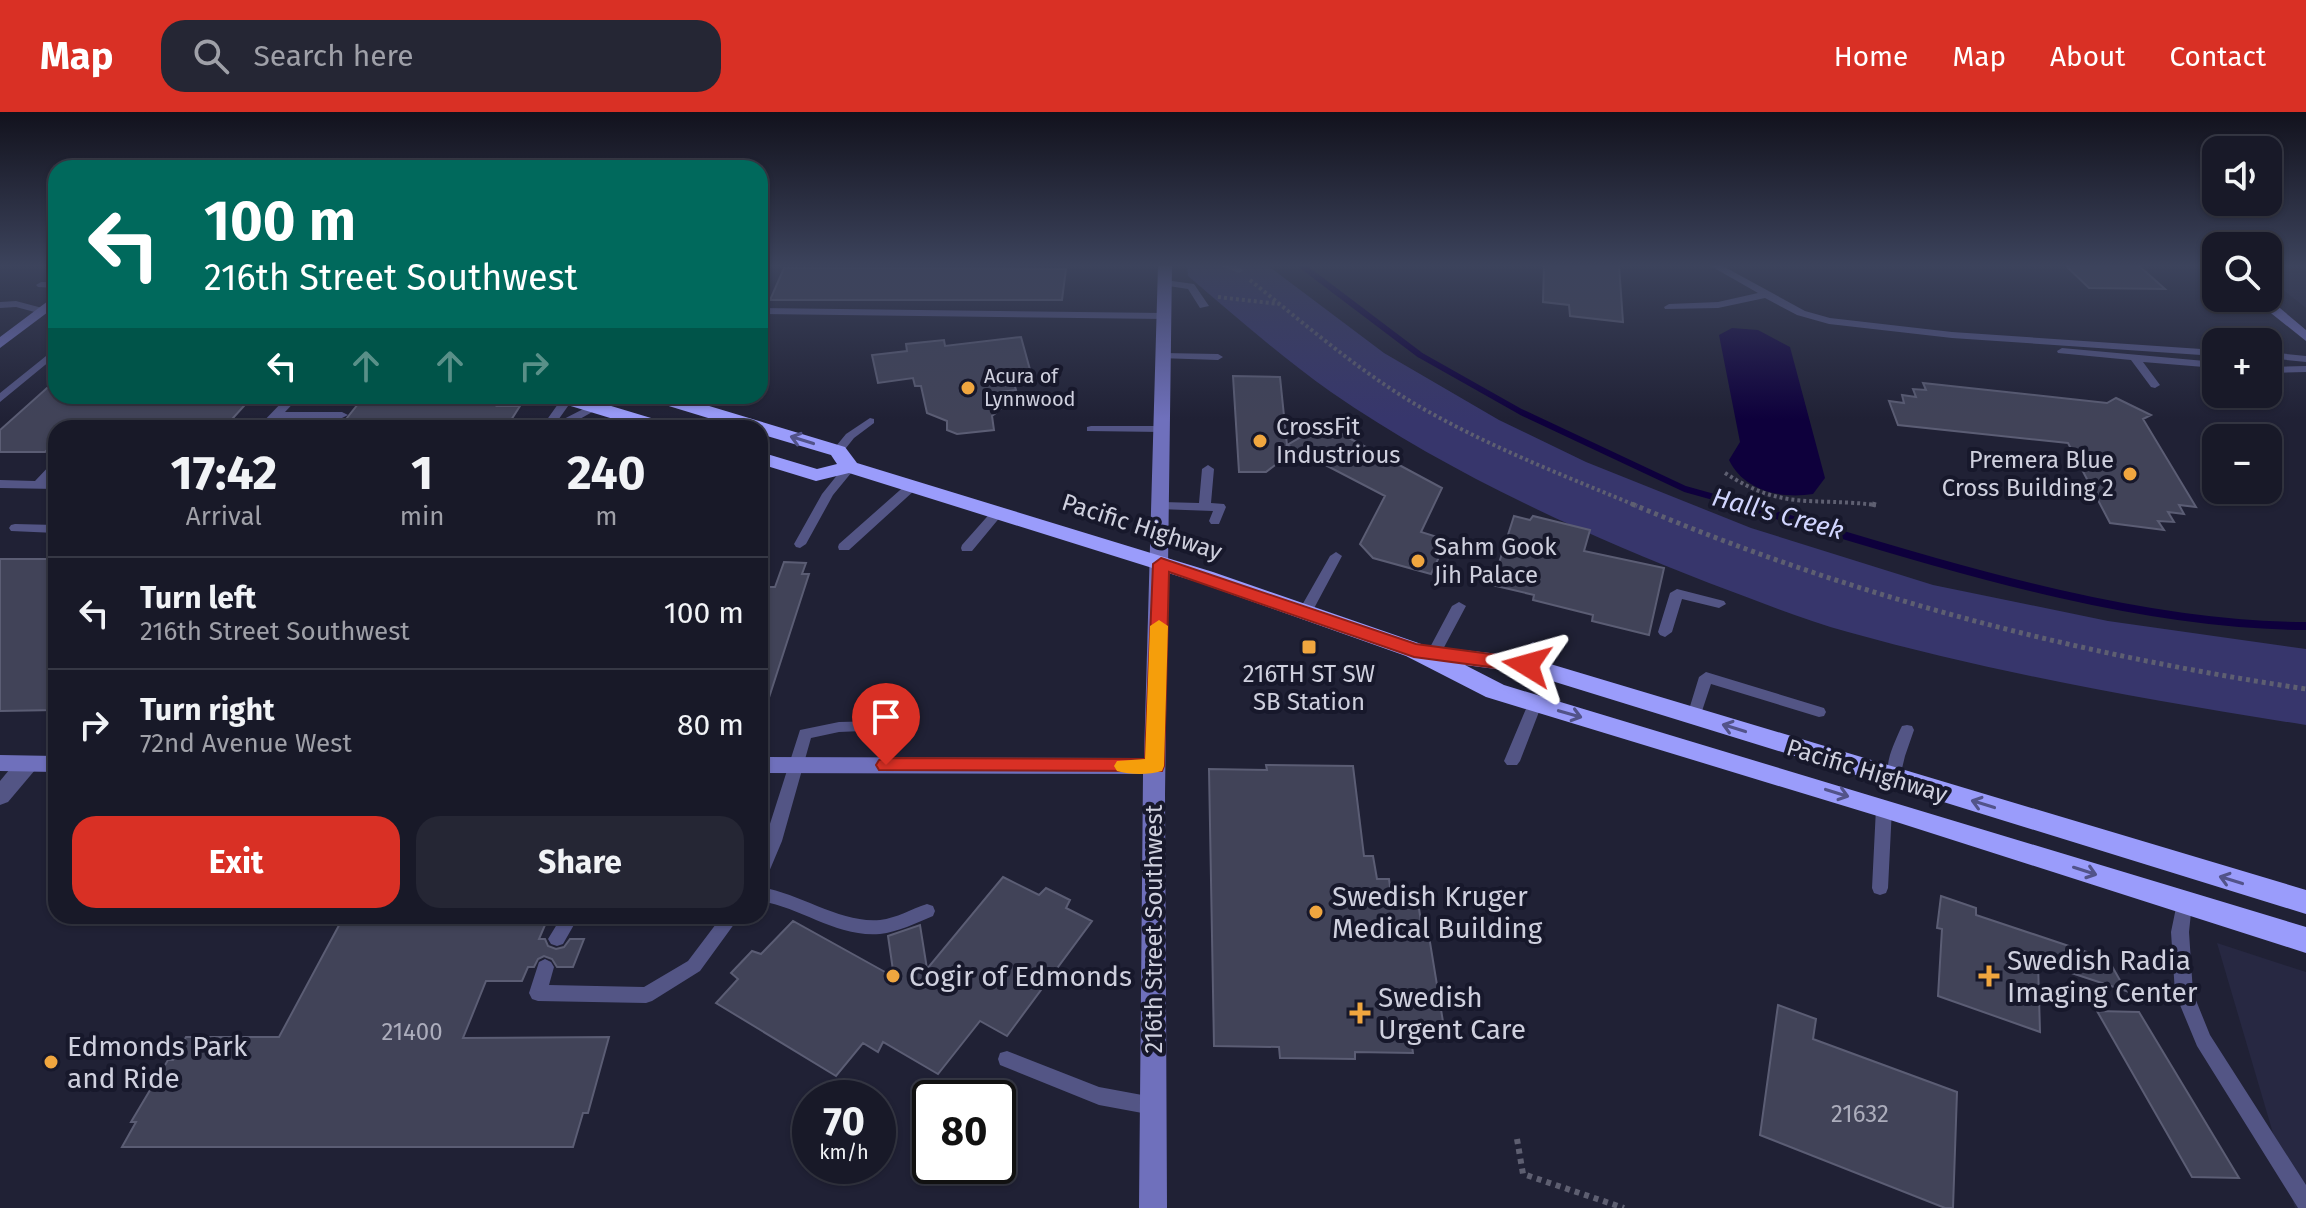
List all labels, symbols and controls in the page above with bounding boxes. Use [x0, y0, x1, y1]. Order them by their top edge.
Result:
search box [161, 20, 721, 92]
text: Map [40, 33, 113, 79]
icon: search [189, 34, 233, 78]
text: Search here [253, 38, 414, 74]
text: Home [1834, 40, 1908, 73]
text: Map [1952, 40, 2006, 73]
text: About [2050, 40, 2125, 73]
text: Contact [2169, 40, 2266, 73]
map controls [2202, 136, 2282, 504]
button: sound [2202, 136, 2282, 216]
text: 100 m [204, 188, 356, 255]
icon: left [72, 192, 176, 296]
button: search [2202, 232, 2282, 312]
text: 216th Street Southwest [204, 256, 577, 300]
button: + [2202, 328, 2282, 408]
icon: left [260, 344, 304, 388]
icon: ahead [344, 344, 388, 388]
icon: ahead [428, 344, 472, 388]
icon: right [512, 344, 556, 388]
place label: Acura of Lynnwood [984, 364, 1076, 411]
marker: Acura of Lynnwood [959, 379, 977, 397]
place label: CrossFit Industrious [1276, 413, 1401, 469]
button: − [2202, 424, 2282, 504]
one-way arrow [789, 432, 815, 447]
marker: CrossFit Industrious [1251, 432, 1269, 450]
text: 17:42 [170, 444, 277, 502]
text: 1 [411, 444, 433, 502]
text: 240 [567, 444, 646, 502]
place label: Premera Blue Cross Building 2 [1942, 446, 2114, 502]
marker: Premera Blue Cross Building 2 [2121, 465, 2139, 483]
water label: Hall's Creek [1709, 482, 1847, 546]
street label: Pacific Highway [1058, 488, 1226, 566]
text: Arrival [186, 501, 262, 532]
text: min [400, 501, 445, 532]
text: m [595, 501, 617, 532]
place label: Sahm Gook Jih Palace [1434, 533, 1557, 589]
marker: Sahm Gook Jih Palace [1409, 552, 1427, 570]
text: Turn left [140, 580, 256, 616]
icon: left [72, 591, 116, 635]
text: 100 m [664, 595, 744, 631]
text: 216th Street Southwest [140, 616, 410, 647]
position arrow [1485, 623, 1569, 707]
marker: 216TH ST SW SB Station [1300, 638, 1318, 656]
place label: 216TH ST SW SB Station [1243, 660, 1375, 716]
pin [852, 683, 920, 765]
text: Turn right [140, 692, 275, 728]
icon: arrive [864, 695, 908, 739]
icon: right [72, 703, 116, 747]
text: 80 m [677, 707, 744, 743]
one-way arrow [1557, 707, 1583, 722]
one-way arrow [1722, 720, 1747, 734]
text: 72nd Avenue West [140, 728, 352, 759]
street label: Pacific Highway [1783, 733, 1951, 809]
one-way arrow [1824, 786, 1850, 801]
one-way arrow [1970, 796, 1996, 811]
street label: 216th Street Southwest [1140, 804, 1168, 1053]
button: Exit [72, 816, 400, 908]
button: Share [416, 816, 744, 908]
one-way arrow [2073, 865, 2098, 880]
one-way arrow [2219, 872, 2245, 887]
place label: Swedish Kruger Medical Building [1332, 880, 1543, 945]
marker: Swedish Kruger Medical Building [1307, 903, 1325, 921]
place label: Swedish Radia Imaging Center [2007, 944, 2198, 1009]
place label: Cogir of Edmonds [909, 960, 1132, 993]
marker: Swedish Radia Imaging Center [1978, 965, 2000, 987]
marker: Cogir of Edmonds [884, 967, 902, 985]
place label: Swedish Urgent Care [1378, 981, 1526, 1046]
marker: Swedish Urgent Care [1349, 1002, 1371, 1024]
house number: 21400 [381, 1018, 443, 1046]
place label: Edmonds Park and Ride [67, 1030, 248, 1095]
marker: Edmonds Park and Ride [42, 1053, 60, 1071]
speed limit sign: 80 [912, 1080, 1016, 1184]
text: 70 [823, 1098, 865, 1146]
house number: 21632 [1831, 1100, 1889, 1128]
text: km/h [819, 1140, 869, 1164]

